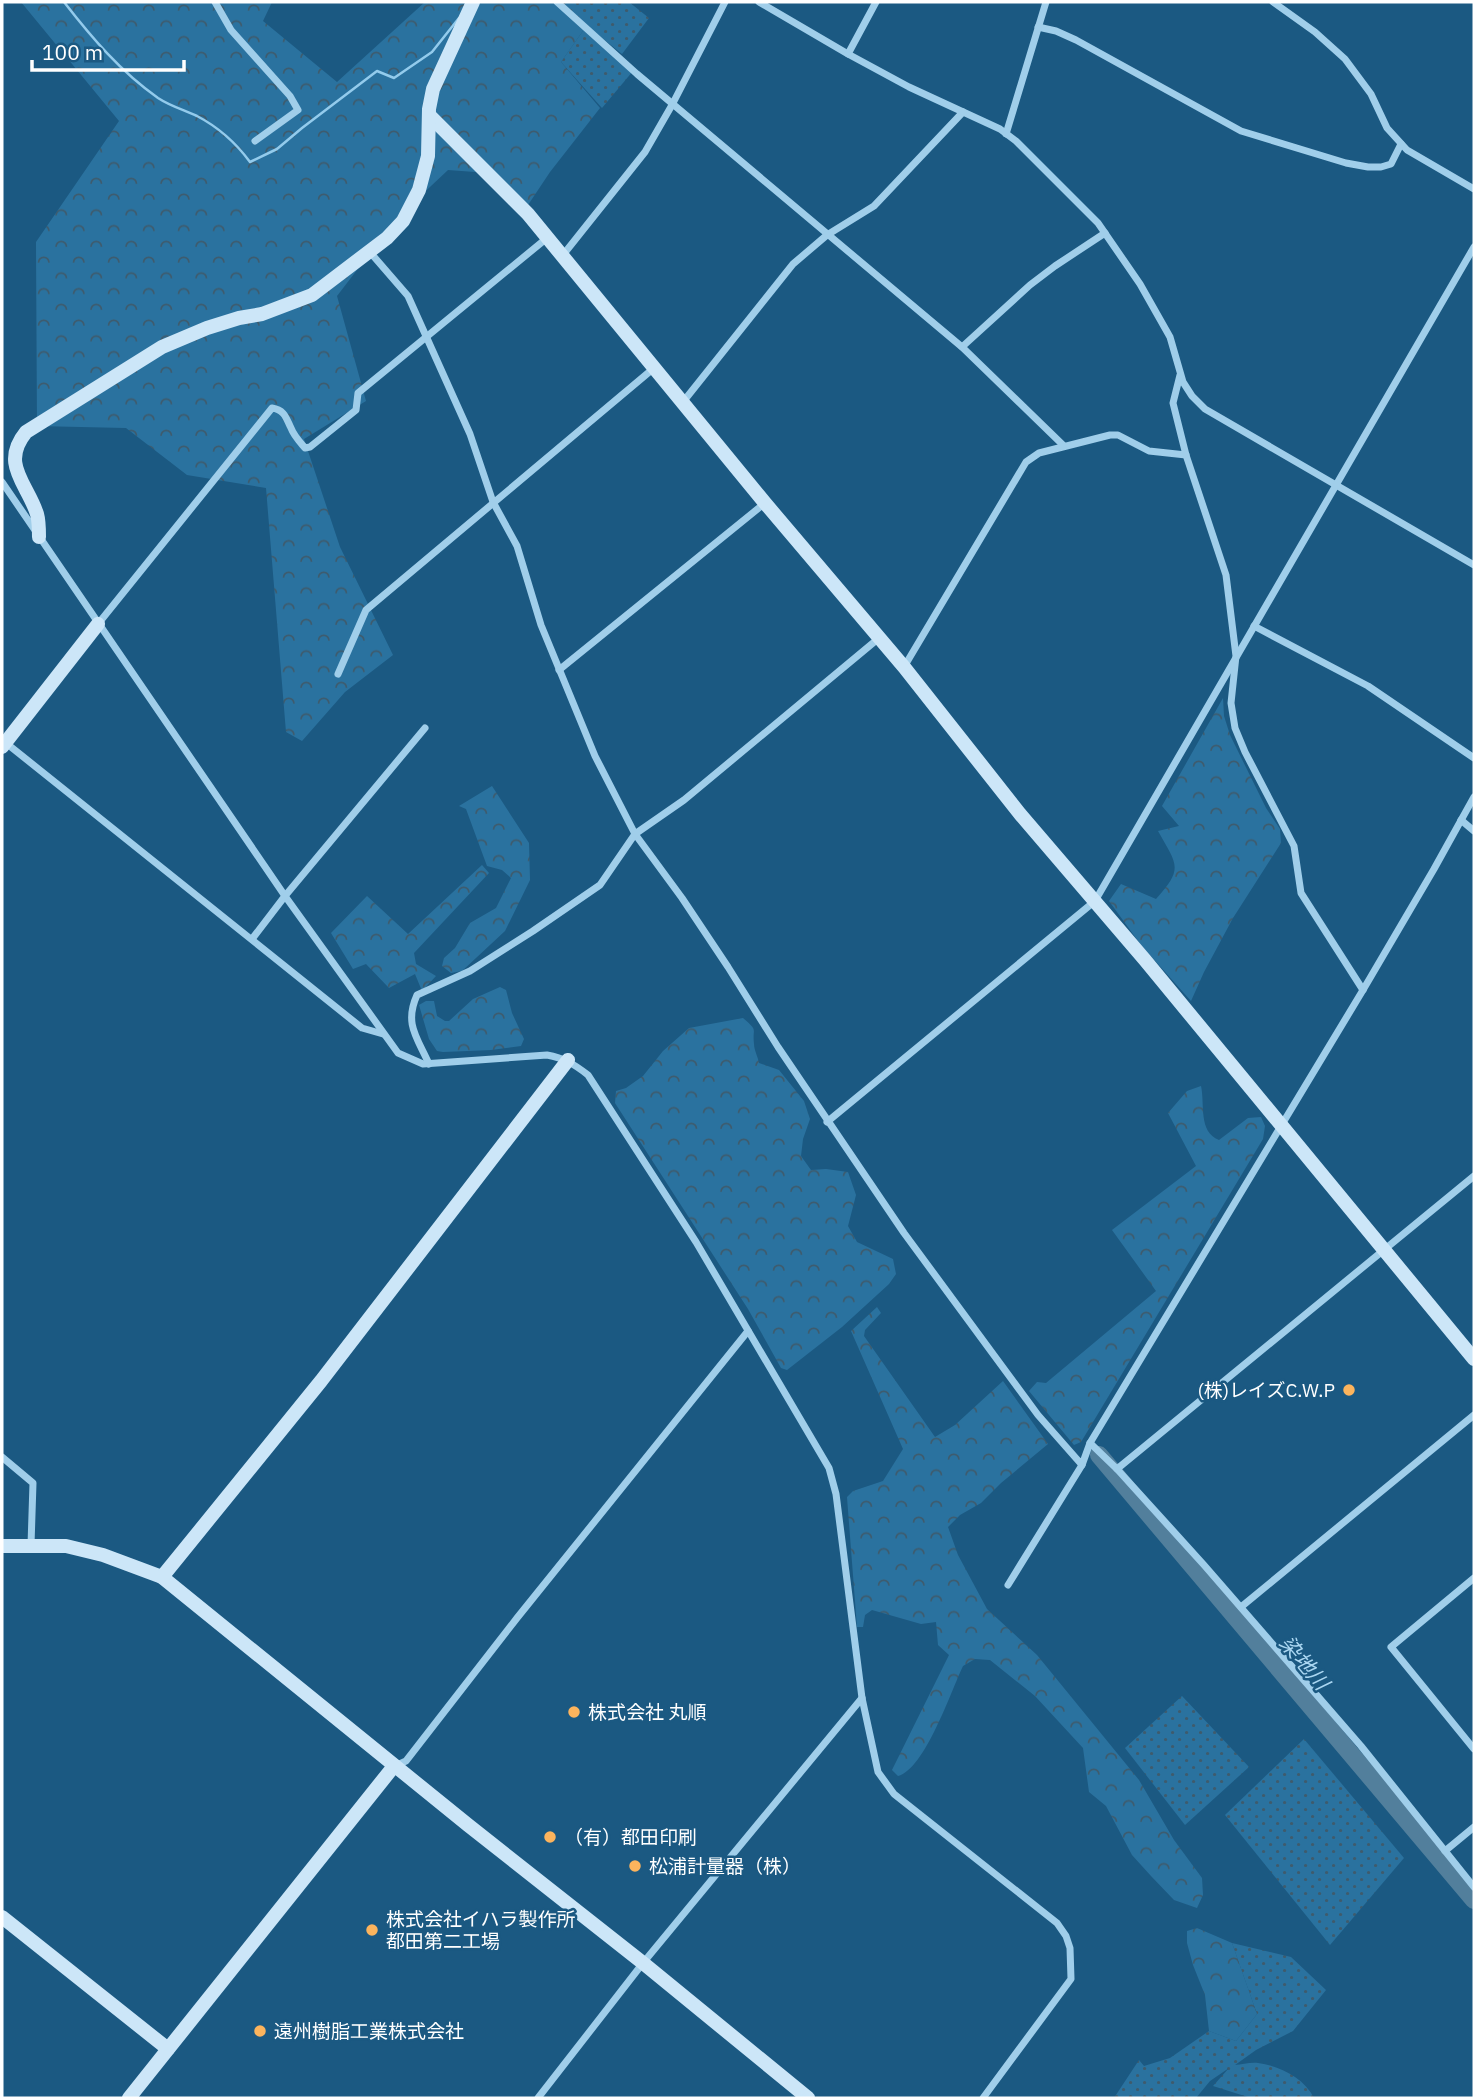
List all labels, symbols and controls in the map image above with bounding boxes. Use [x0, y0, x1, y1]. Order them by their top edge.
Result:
scale bar [32, 28, 184, 72]
text: 100 m [42, 38, 103, 66]
place label: (株)レイズC.W.P [1197, 1378, 1335, 1402]
marker: (株)レイズC.W.P [1341, 1382, 1357, 1398]
water label: 染地川 [1274, 1629, 1337, 1697]
place label: 株式会社 丸順 [588, 1700, 706, 1724]
marker: 株式会社 丸順 [566, 1704, 582, 1720]
place label: （有）都田印刷 [564, 1825, 697, 1849]
marker: （有）都田印刷 [542, 1829, 558, 1845]
place label: 松浦計量器（株） [649, 1854, 801, 1878]
marker: 松浦計量器（株） [627, 1858, 643, 1874]
place label: 株式会社イハラ製作所 都田第二工場 [386, 1907, 576, 1953]
marker: 株式会社イハラ製作所 都田第二工場 [364, 1922, 380, 1938]
place label: 遠州樹脂工業株式会社 [274, 2019, 464, 2043]
marker: 遠州樹脂工業株式会社 [252, 2023, 268, 2039]

